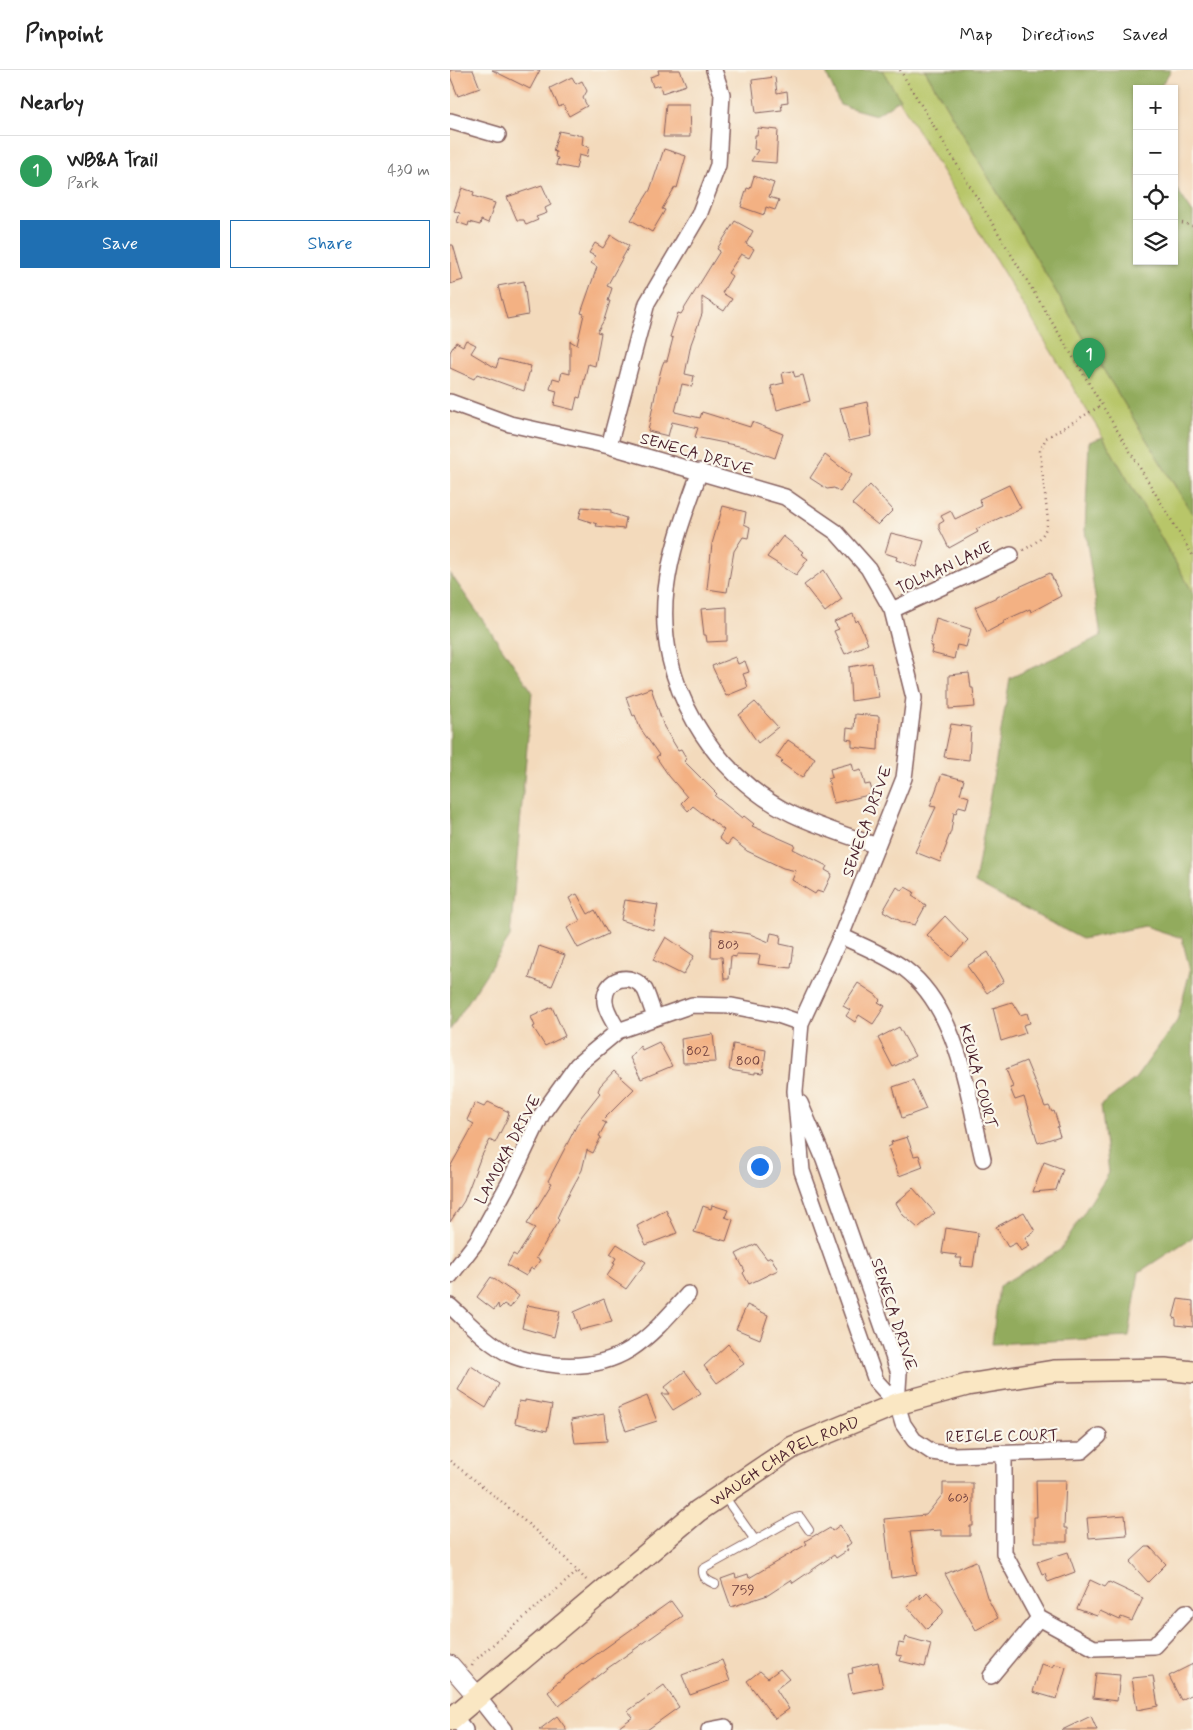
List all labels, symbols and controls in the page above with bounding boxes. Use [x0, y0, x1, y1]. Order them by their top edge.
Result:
text: Pinpoint [25, 19, 103, 50]
text: Map [960, 23, 993, 47]
text: Directions [1021, 23, 1095, 47]
text: Saved [1123, 23, 1168, 47]
map controls [1133, 85, 1178, 265]
button: + [1133, 85, 1178, 130]
text: Nearby [20, 89, 84, 117]
button: − [1133, 130, 1178, 175]
text: WB&A Trail [67, 148, 158, 173]
text: 1 [32, 160, 40, 181]
text: 430 m [387, 160, 430, 181]
text: Park [67, 173, 99, 194]
button: locate [1133, 175, 1178, 220]
button: Save [20, 220, 220, 268]
button: Share [230, 220, 430, 268]
button: layers [1133, 220, 1178, 265]
pin: 1 [1073, 338, 1105, 379]
street label: SENECA DRIVE [638, 428, 756, 481]
street label: TOLMAN LANE [893, 537, 996, 600]
street label: SENECA DRIVE [838, 763, 897, 880]
house number: 803 [717, 936, 739, 954]
street label: KEUKA COURT [954, 1022, 1002, 1132]
house number: 802 [686, 1042, 710, 1060]
house number: 800 [736, 1052, 760, 1070]
street label: LAMOKA DRIVE [470, 1091, 546, 1208]
your location [747, 1154, 773, 1180]
street label: SENECA DRIVE [866, 1256, 922, 1373]
street label: WAUGH CHAPEL ROAD [706, 1412, 863, 1512]
street label: REIGLE COURT [945, 1425, 1059, 1448]
house number: 603 [948, 1489, 969, 1507]
house number: 759 [731, 1581, 755, 1599]

